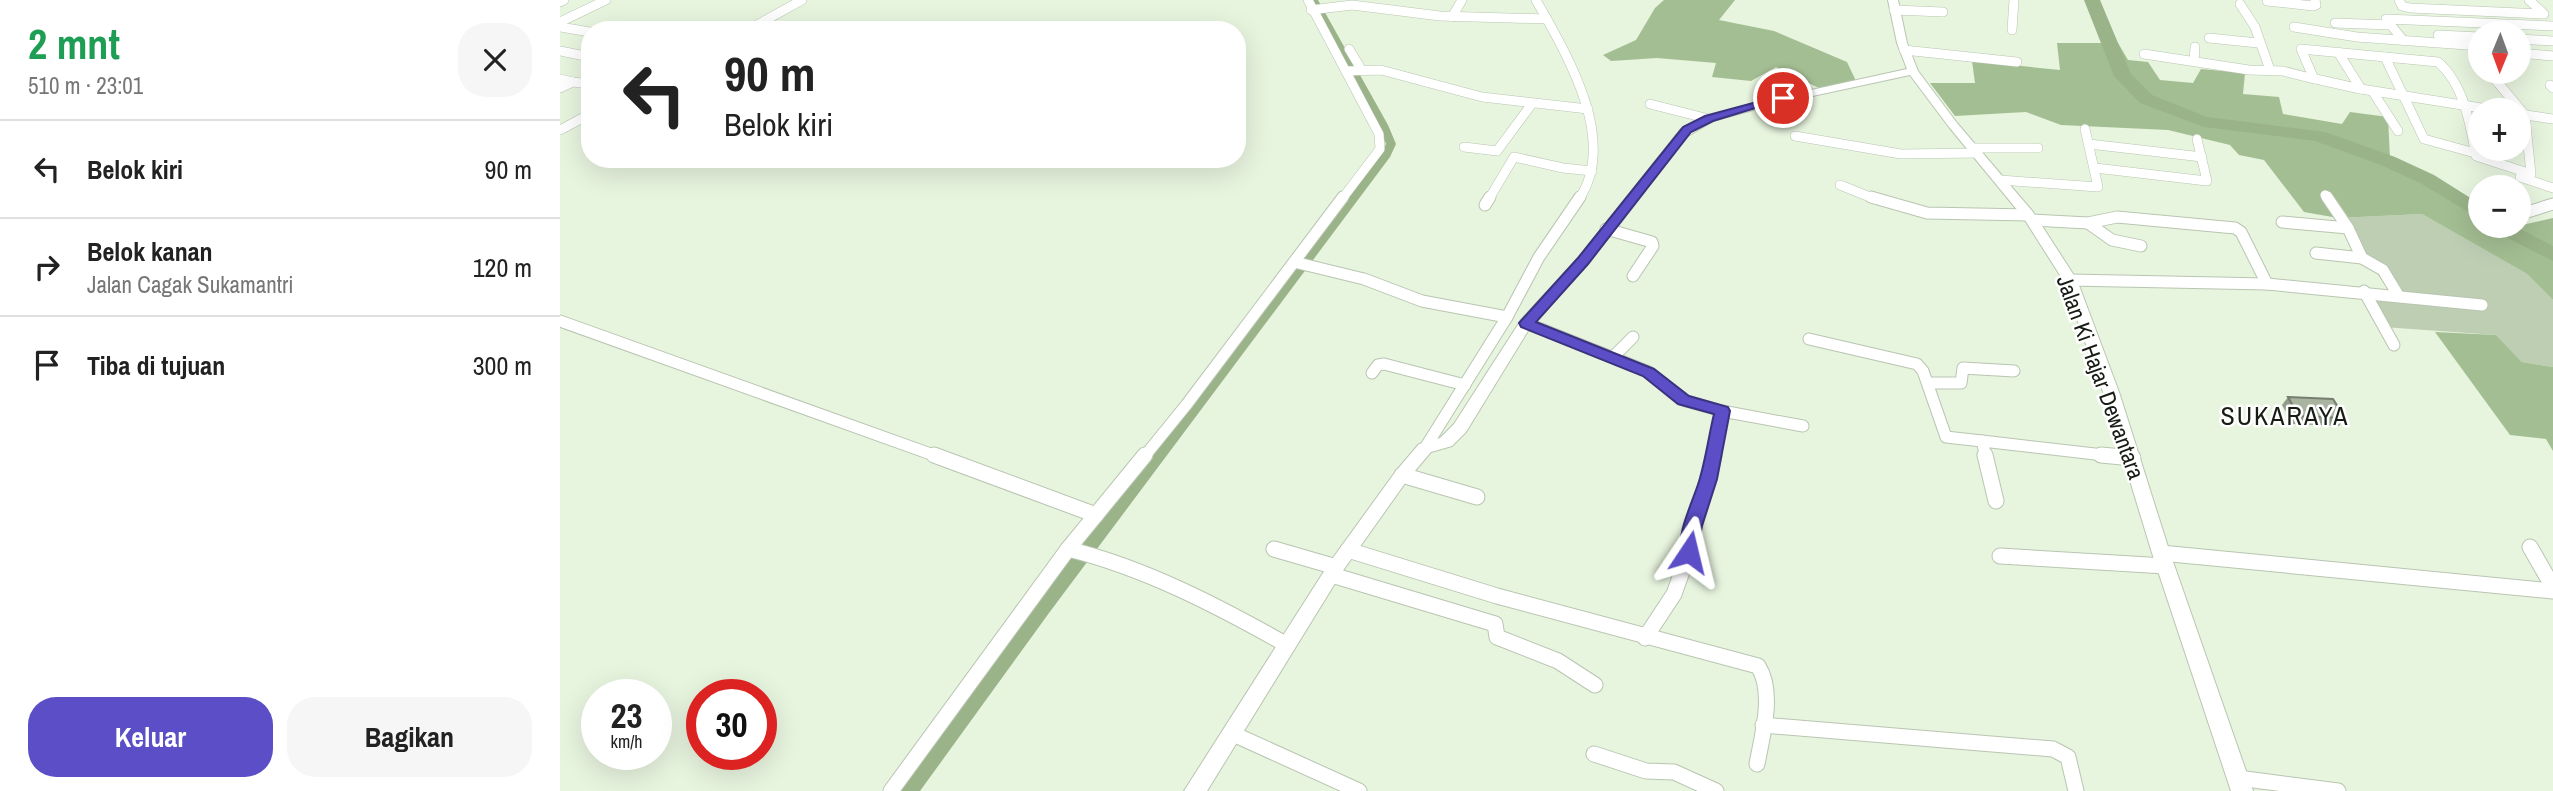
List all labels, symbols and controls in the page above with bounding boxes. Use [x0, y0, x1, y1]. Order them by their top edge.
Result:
text: 2 mnt [28, 16, 120, 72]
north arrow [2468, 21, 2530, 84]
map controls [2468, 21, 2531, 238]
button: close [458, 23, 532, 97]
text: 90 m [724, 40, 816, 106]
icon: left [609, 49, 700, 140]
pin [1753, 68, 1813, 128]
text: 510 m · 23:01 [28, 70, 143, 101]
icon: arrive [1764, 79, 1802, 117]
button: + [2468, 98, 2531, 161]
text: Belok kiri [724, 103, 833, 146]
icon: left [28, 150, 66, 188]
text: Belok kiri [87, 152, 183, 187]
text: 90 m [485, 152, 532, 187]
button: − [2468, 175, 2531, 238]
text: Belok kanan [87, 234, 213, 269]
icon: right [28, 248, 66, 286]
text: 120 m [473, 250, 532, 285]
text: Jalan Cagak Sukamantri [87, 269, 294, 300]
street label: Jalan Ki Hajar Dewantara [2050, 271, 2152, 484]
icon: arrive [28, 346, 66, 384]
text: Tiba di tujuan [87, 348, 225, 383]
text: 300 m [473, 348, 532, 383]
district label: SUKARAYA [2221, 398, 2350, 433]
position arrow [1652, 515, 1726, 589]
speed limit sign: 30 [686, 679, 777, 770]
text: 23 [611, 692, 642, 739]
button: Keluar [28, 697, 273, 777]
button: Bagikan [287, 697, 532, 777]
text: km/h [611, 729, 643, 754]

